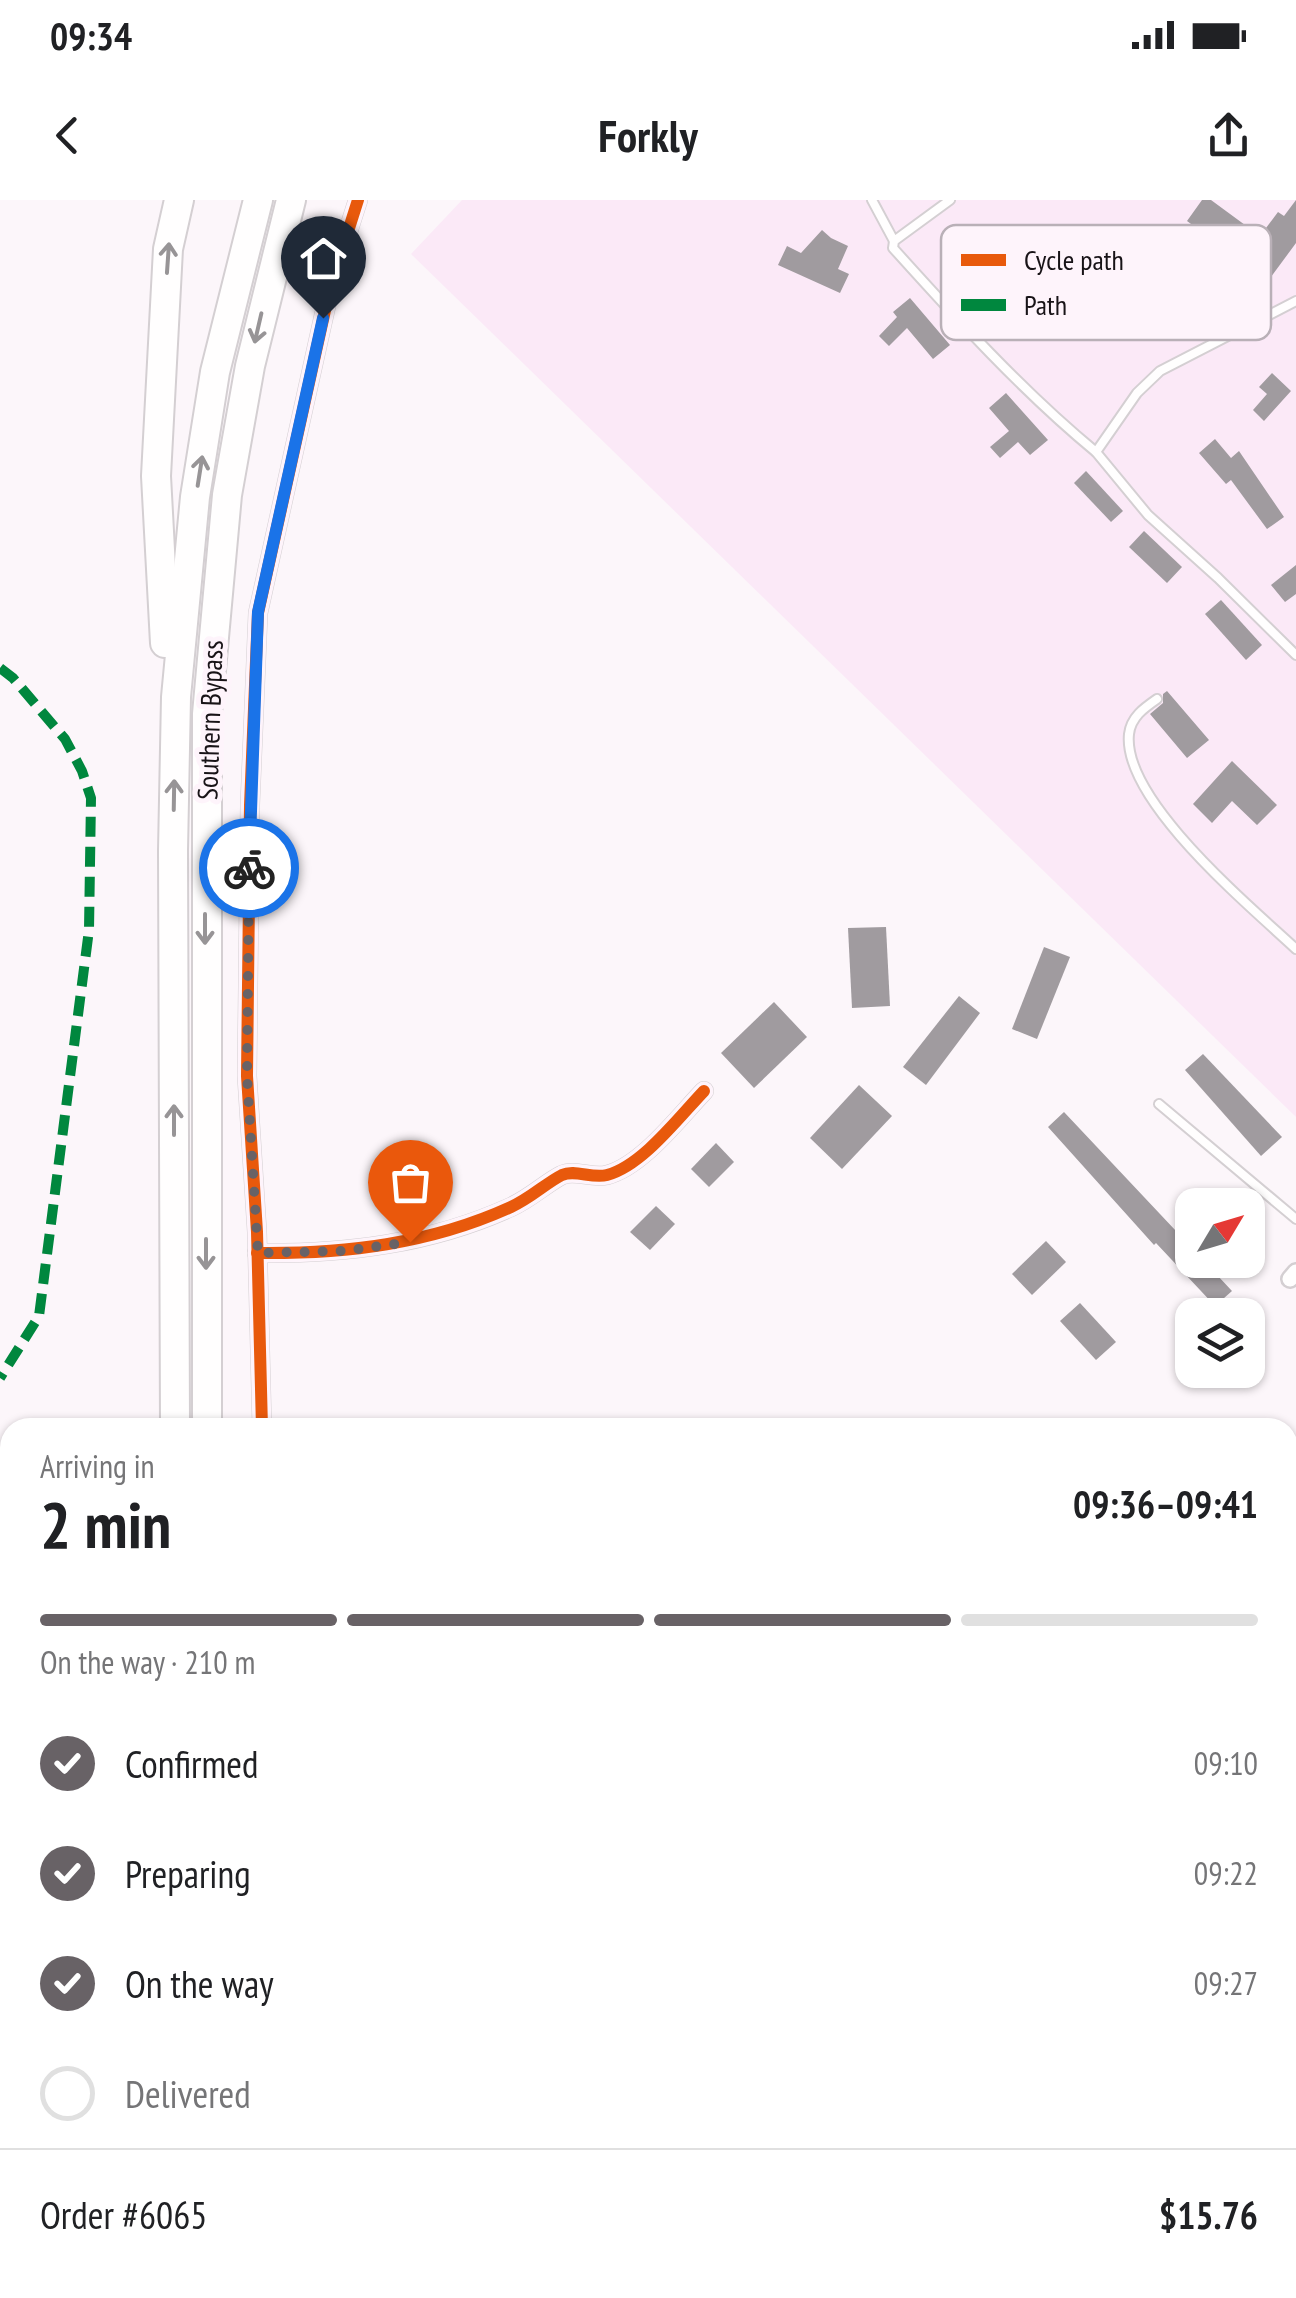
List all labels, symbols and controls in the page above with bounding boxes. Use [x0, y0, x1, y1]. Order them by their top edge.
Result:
text: 09:34 [50, 11, 132, 60]
text: Forkly [598, 106, 698, 164]
icon: back [40, 108, 95, 163]
icon: share [1201, 108, 1256, 163]
pin [281, 216, 366, 319]
legend [941, 225, 1271, 340]
icon: home [296, 231, 351, 286]
text: Cycle path [1024, 241, 1124, 278]
one-way arrow [159, 242, 178, 274]
text: Path [1024, 286, 1067, 323]
one-way arrow [248, 311, 266, 343]
one-way arrow [191, 456, 209, 488]
street label: Southern Bypass [188, 640, 231, 800]
one-way arrow [164, 780, 183, 812]
courier [199, 818, 299, 918]
icon: bike [222, 841, 277, 896]
one-way arrow [196, 912, 214, 945]
one-way arrow [164, 1105, 184, 1138]
pin [368, 1140, 453, 1243]
icon: bag [383, 1155, 438, 1210]
north arrow [1175, 1188, 1265, 1278]
map controls [1175, 1188, 1265, 1388]
one-way arrow [196, 1238, 216, 1270]
button: layers [1175, 1298, 1265, 1388]
text: Arriving in [40, 1445, 155, 1487]
text: 09:36–09:41 [1073, 1479, 1258, 1528]
text: 2 min [40, 1482, 171, 1566]
text: On the way · 210 m [40, 1641, 255, 1683]
icon: check [40, 1736, 95, 1791]
text: Confirmed [125, 1739, 258, 1788]
text: 09:10 [1194, 1742, 1258, 1784]
icon: check [40, 1846, 95, 1901]
text: Preparing [125, 1849, 251, 1898]
text: 09:22 [1194, 1852, 1258, 1894]
icon: check [40, 1956, 95, 2011]
text: On the way [125, 1959, 273, 2008]
text: 09:27 [1194, 1962, 1258, 2004]
text: Delivered [125, 2069, 251, 2118]
text: Order #6065 [40, 2190, 207, 2239]
text: $15.76 [1159, 2190, 1258, 2239]

